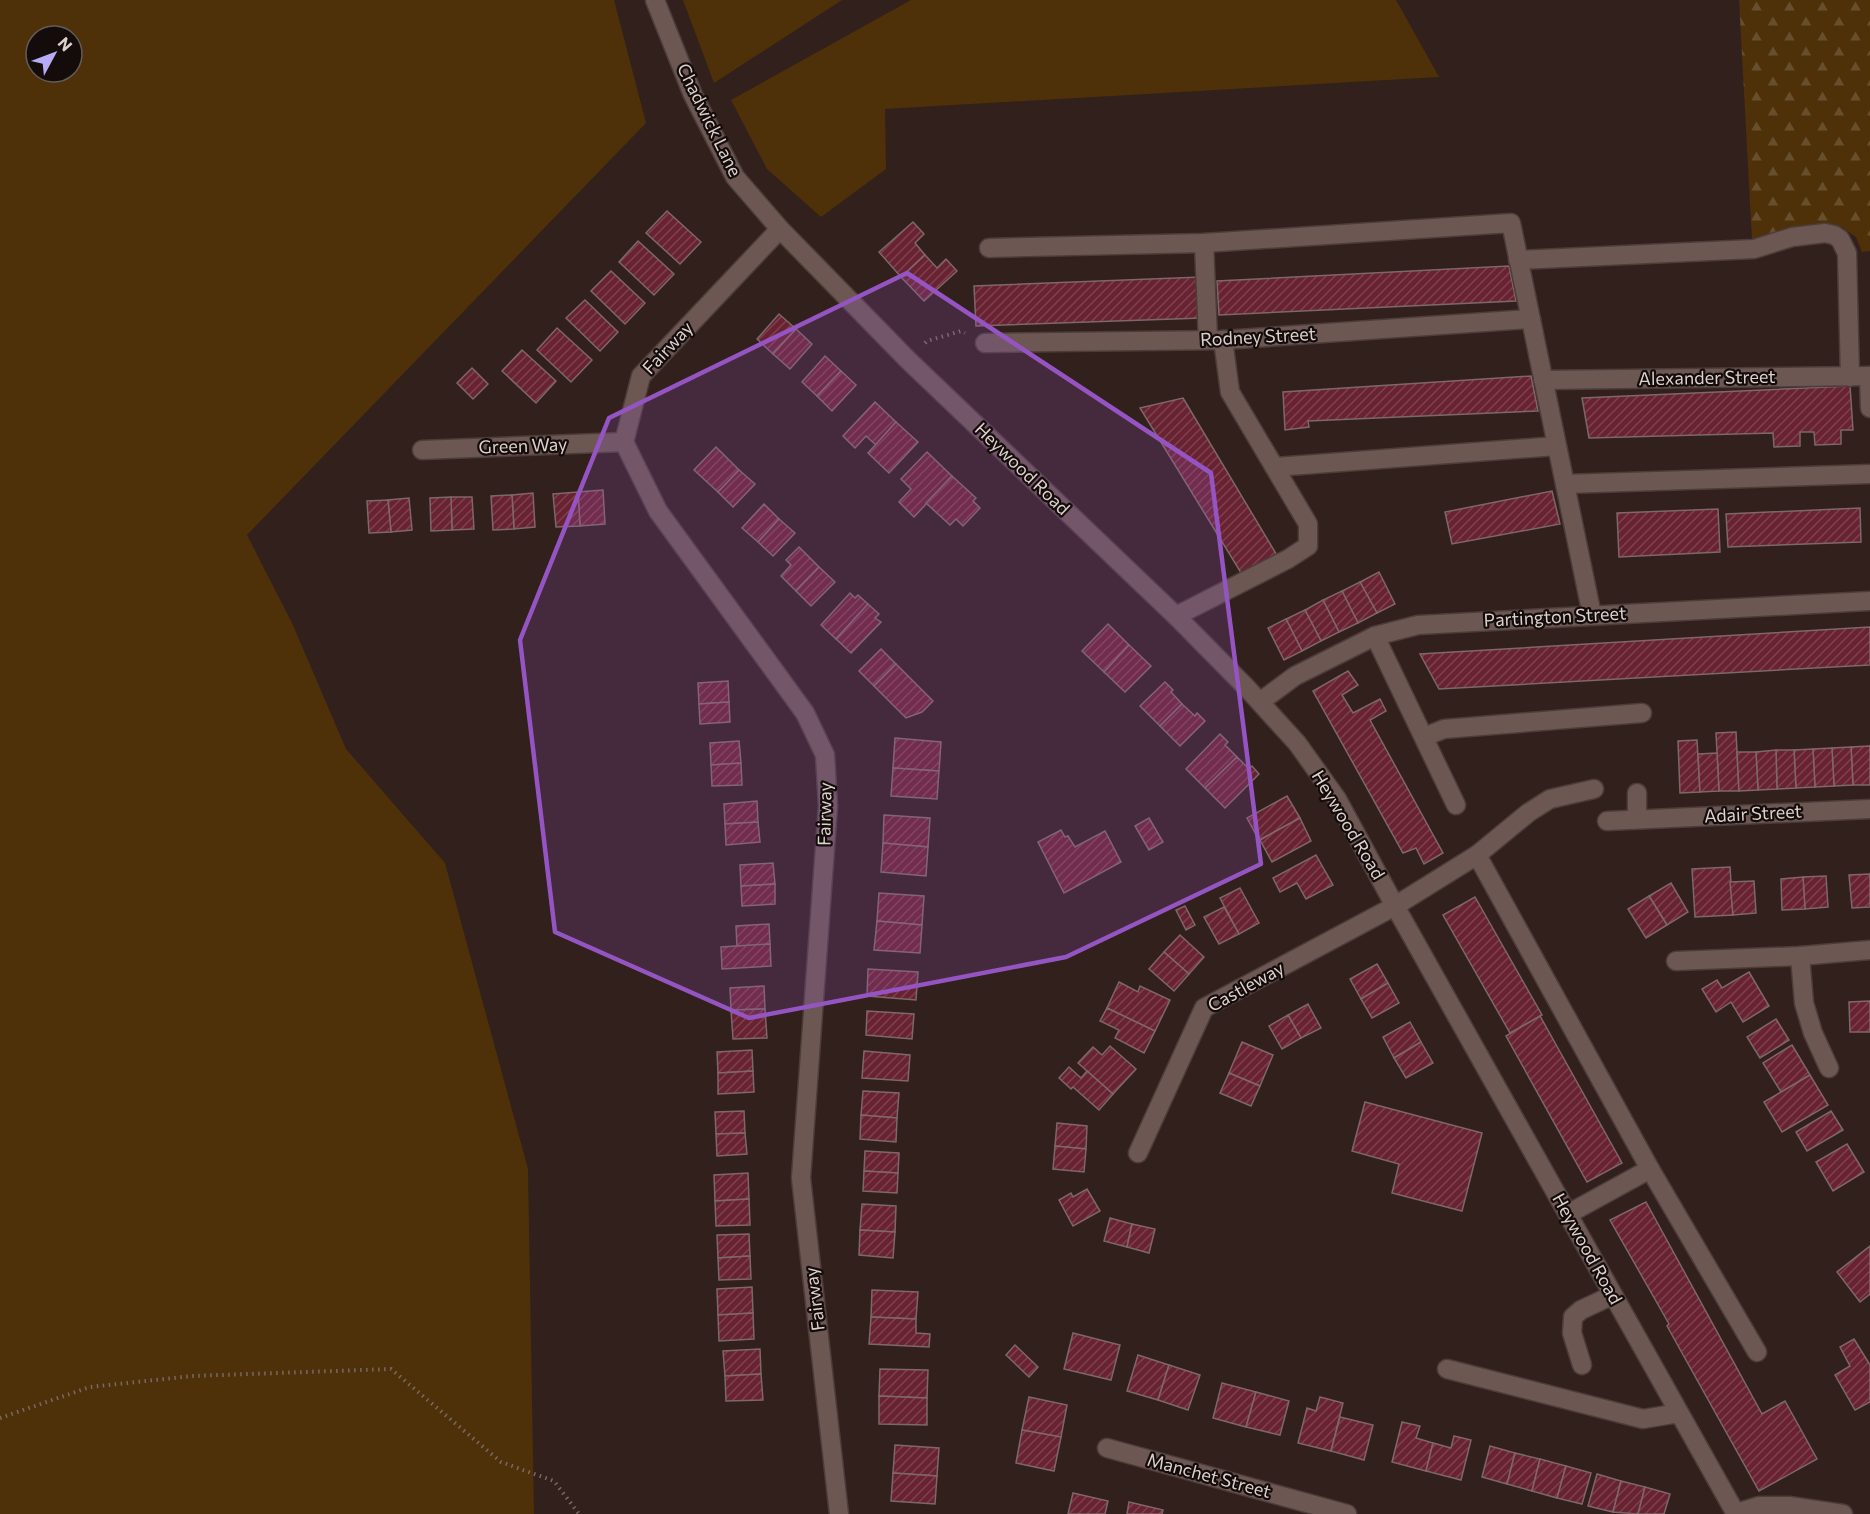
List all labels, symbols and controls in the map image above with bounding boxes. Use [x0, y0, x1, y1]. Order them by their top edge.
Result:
north arrow [24, 24, 84, 84]
text: N [55, 33, 77, 55]
street label: Chadwick Lane [673, 59, 747, 180]
street label: Fairway [637, 316, 697, 378]
street label: Rodney Street [1200, 322, 1316, 350]
street label: Alexander Street [1638, 365, 1776, 389]
street label: Heywood Road [971, 417, 1075, 519]
street label: Green Way [478, 432, 568, 458]
street label: Partington Street [1483, 601, 1627, 631]
street label: Heywood Road [1308, 766, 1390, 883]
street label: Fairway [812, 782, 836, 846]
street label: Adair Street [1703, 799, 1802, 827]
street label: Castleway [1204, 956, 1288, 1016]
street label: Heywood Road [1548, 1189, 1627, 1308]
street label: Fairway [799, 1266, 829, 1332]
street label: Manchet Street [1145, 1448, 1273, 1502]

